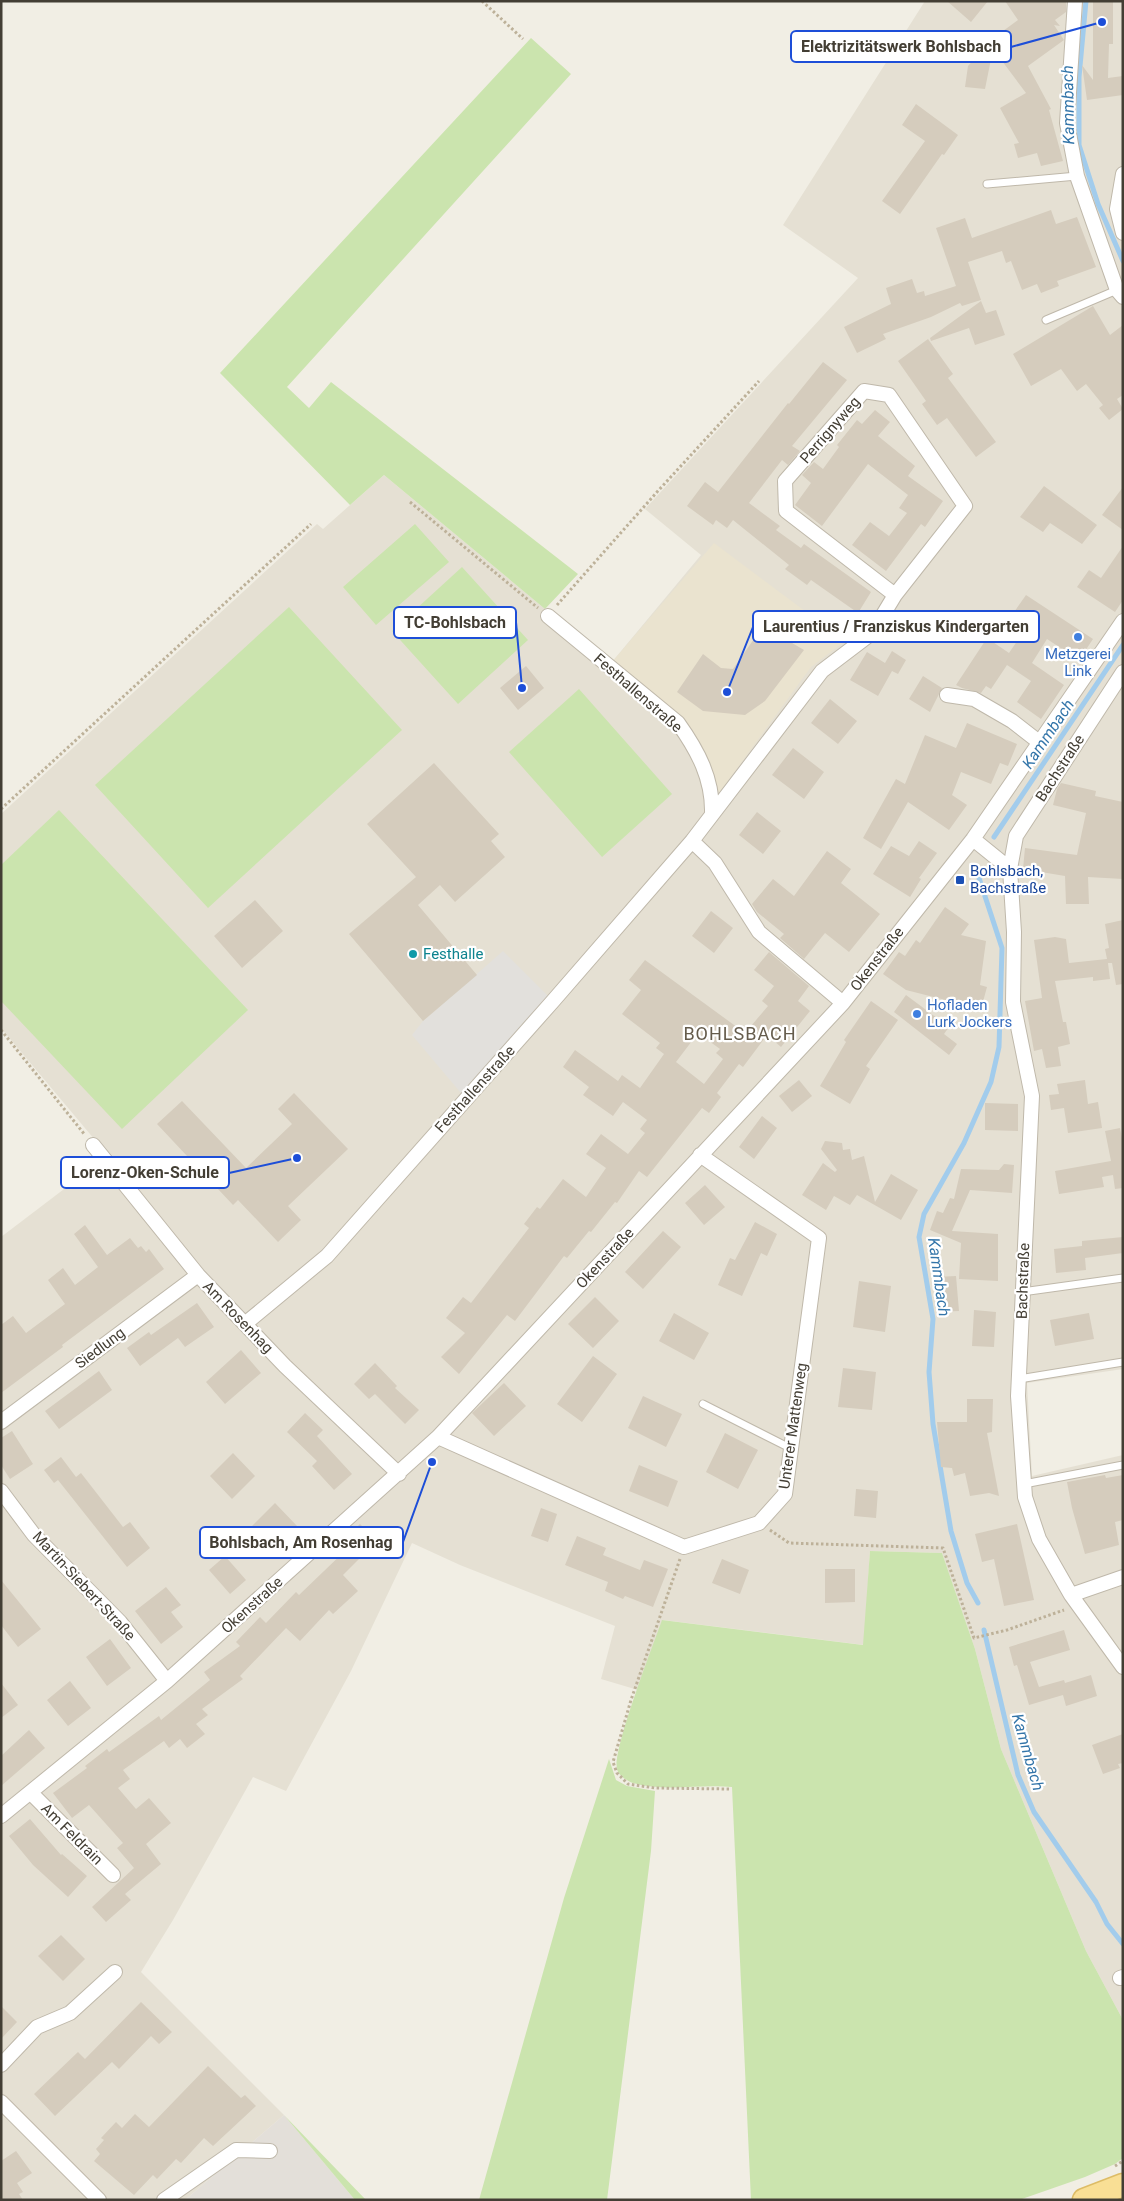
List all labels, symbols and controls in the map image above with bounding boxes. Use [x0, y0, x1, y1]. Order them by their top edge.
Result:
callout: Elektrizitätswerk Bohlsbach [791, 31, 1011, 62]
text: Elektrizitätswerk Bohlsbach [801, 37, 1001, 56]
water label: Kammbach [1058, 65, 1078, 145]
street label: Perrignyweg [796, 393, 864, 467]
callout: TC-Bohlsbach [394, 607, 516, 638]
callout: Laurentius / Franziskus Kindergarten [753, 611, 1039, 642]
text: TC-Bohlsbach [404, 613, 506, 632]
text: Laurentius / Franziskus Kindergarten [763, 617, 1029, 636]
marker: Metzgerei Link [1072, 631, 1084, 643]
place label: Metzgerei Link [1045, 645, 1111, 680]
street label: Festhallenstraße [590, 650, 686, 736]
water label: Kammbach [1018, 696, 1078, 772]
street label: Bachstraße [1032, 731, 1088, 805]
place label: Bohlsbach, Bachstraße [970, 862, 1046, 897]
marker: Bohlsbach, Bachstraße [954, 874, 966, 886]
street label: Okenstraße [846, 923, 908, 995]
place label: Festhalle [423, 945, 483, 963]
marker: Festhalle [407, 948, 419, 960]
place label: Hofladen Lurk Jockers [927, 996, 1012, 1031]
marker: Hofladen Lurk Jockers [911, 1008, 923, 1020]
district label: BOHLSBACH [683, 1023, 797, 1044]
street label: Festhallenstraße [431, 1042, 519, 1136]
callout: Lorenz-Oken-Schule [61, 1157, 229, 1188]
text: Lorenz-Oken-Schule [71, 1163, 219, 1182]
street label: Okenstraße [572, 1224, 638, 1292]
water label: Kammbach [924, 1236, 954, 1318]
street label: Bachstraße [1013, 1243, 1033, 1319]
street label: Am Rosenhag [199, 1277, 277, 1357]
street label: Siedlung [72, 1323, 128, 1373]
street label: Unterer Mattenweg [775, 1362, 811, 1490]
callout: Bohlsbach, Am Rosenhag [200, 1527, 403, 1558]
street label: Martin-Siebert-Straße [29, 1528, 139, 1644]
text: Bohlsbach, Am Rosenhag [209, 1533, 393, 1552]
street label: Okenstraße [218, 1573, 286, 1637]
water label: Kammbach [1008, 1711, 1048, 1793]
street label: Am Feldrain [37, 1799, 107, 1869]

